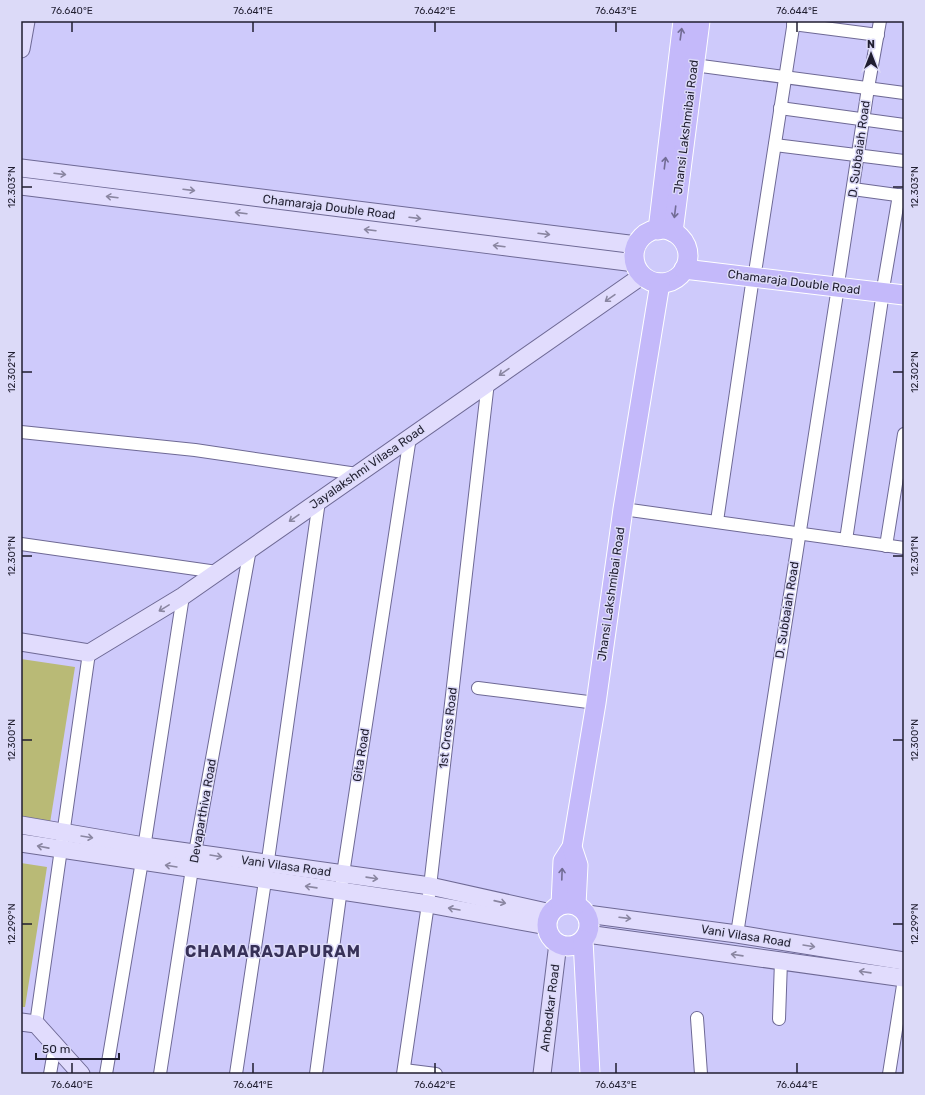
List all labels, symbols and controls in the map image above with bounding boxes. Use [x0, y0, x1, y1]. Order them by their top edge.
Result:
text: 76.640°E [51, 5, 93, 17]
text: 76.641°E [233, 5, 273, 17]
text: 76.642°E [414, 5, 456, 17]
text: 76.643°E [595, 5, 637, 17]
text: 76.644°E [776, 5, 818, 17]
one-way arrow [678, 28, 686, 41]
north arrow [851, 34, 891, 74]
text: N [867, 38, 875, 51]
street label: Jhansi Lakshmibai Road [671, 59, 701, 195]
street label: D. Subbaiah Road [845, 100, 873, 198]
one-way arrow [661, 157, 669, 170]
text: 12.303°N [6, 166, 18, 208]
text: 12.303°N [909, 166, 921, 208]
one-way arrow [53, 170, 66, 178]
one-way arrow [182, 186, 195, 194]
street label: Chamaraja Double Road [262, 192, 396, 222]
one-way arrow [106, 193, 119, 201]
one-way arrow [671, 205, 679, 218]
one-way arrow [235, 209, 248, 217]
one-way arrow [408, 214, 421, 222]
one-way arrow [364, 226, 377, 233]
one-way arrow [537, 230, 550, 238]
one-way arrow [493, 242, 506, 250]
street label: Chamaraja Double Road [727, 267, 861, 297]
one-way arrow [605, 294, 616, 302]
text: 12.302°N [6, 351, 18, 393]
text: 12.302°N [909, 351, 921, 393]
one-way arrow [498, 368, 509, 376]
street label: Jayalakshmi Vilasa Road [307, 422, 427, 512]
one-way arrow [289, 514, 300, 522]
street label: Jhansi Lakshmibai Road [595, 526, 627, 662]
text: 12.301°N [6, 536, 18, 576]
text: 12.301°N [909, 536, 921, 576]
street label: D. Subbaiah Road [772, 561, 802, 659]
one-way arrow [158, 604, 170, 612]
street label: 1st Cross Road [436, 687, 460, 769]
text: 12.300°N [6, 719, 18, 761]
text: 12.300°N [909, 719, 921, 761]
street label: Gita Road [350, 727, 372, 783]
street label: Devaparthiva Road [187, 758, 219, 864]
one-way arrow [80, 833, 93, 841]
one-way arrow [37, 843, 50, 851]
one-way arrow [209, 852, 222, 860]
street label: Vani Vilasa Road [240, 853, 332, 879]
one-way arrow [165, 862, 178, 870]
one-way arrow [558, 868, 566, 881]
one-way arrow [365, 874, 378, 882]
one-way arrow [305, 883, 318, 891]
one-way arrow [493, 898, 506, 906]
text: 12.299°N [6, 903, 18, 945]
text: 12.299°N [909, 903, 921, 945]
one-way arrow [448, 905, 461, 913]
one-way arrow [619, 915, 632, 922]
street label: Vani Vilasa Road [700, 922, 792, 950]
district label: CHAMARAJAPURAM [185, 942, 361, 961]
one-way arrow [803, 942, 816, 950]
one-way arrow [731, 951, 744, 959]
street label: Ambedkar Road [538, 963, 562, 1053]
one-way arrow [859, 968, 872, 976]
scale bar [36, 1035, 119, 1061]
text: 50 m [42, 1042, 70, 1056]
text: 76.640°E [51, 1079, 93, 1091]
text: 76.641°E [233, 1079, 273, 1091]
text: 76.642°E [414, 1079, 456, 1091]
text: 76.643°E [595, 1079, 637, 1091]
text: 76.644°E [776, 1079, 818, 1091]

